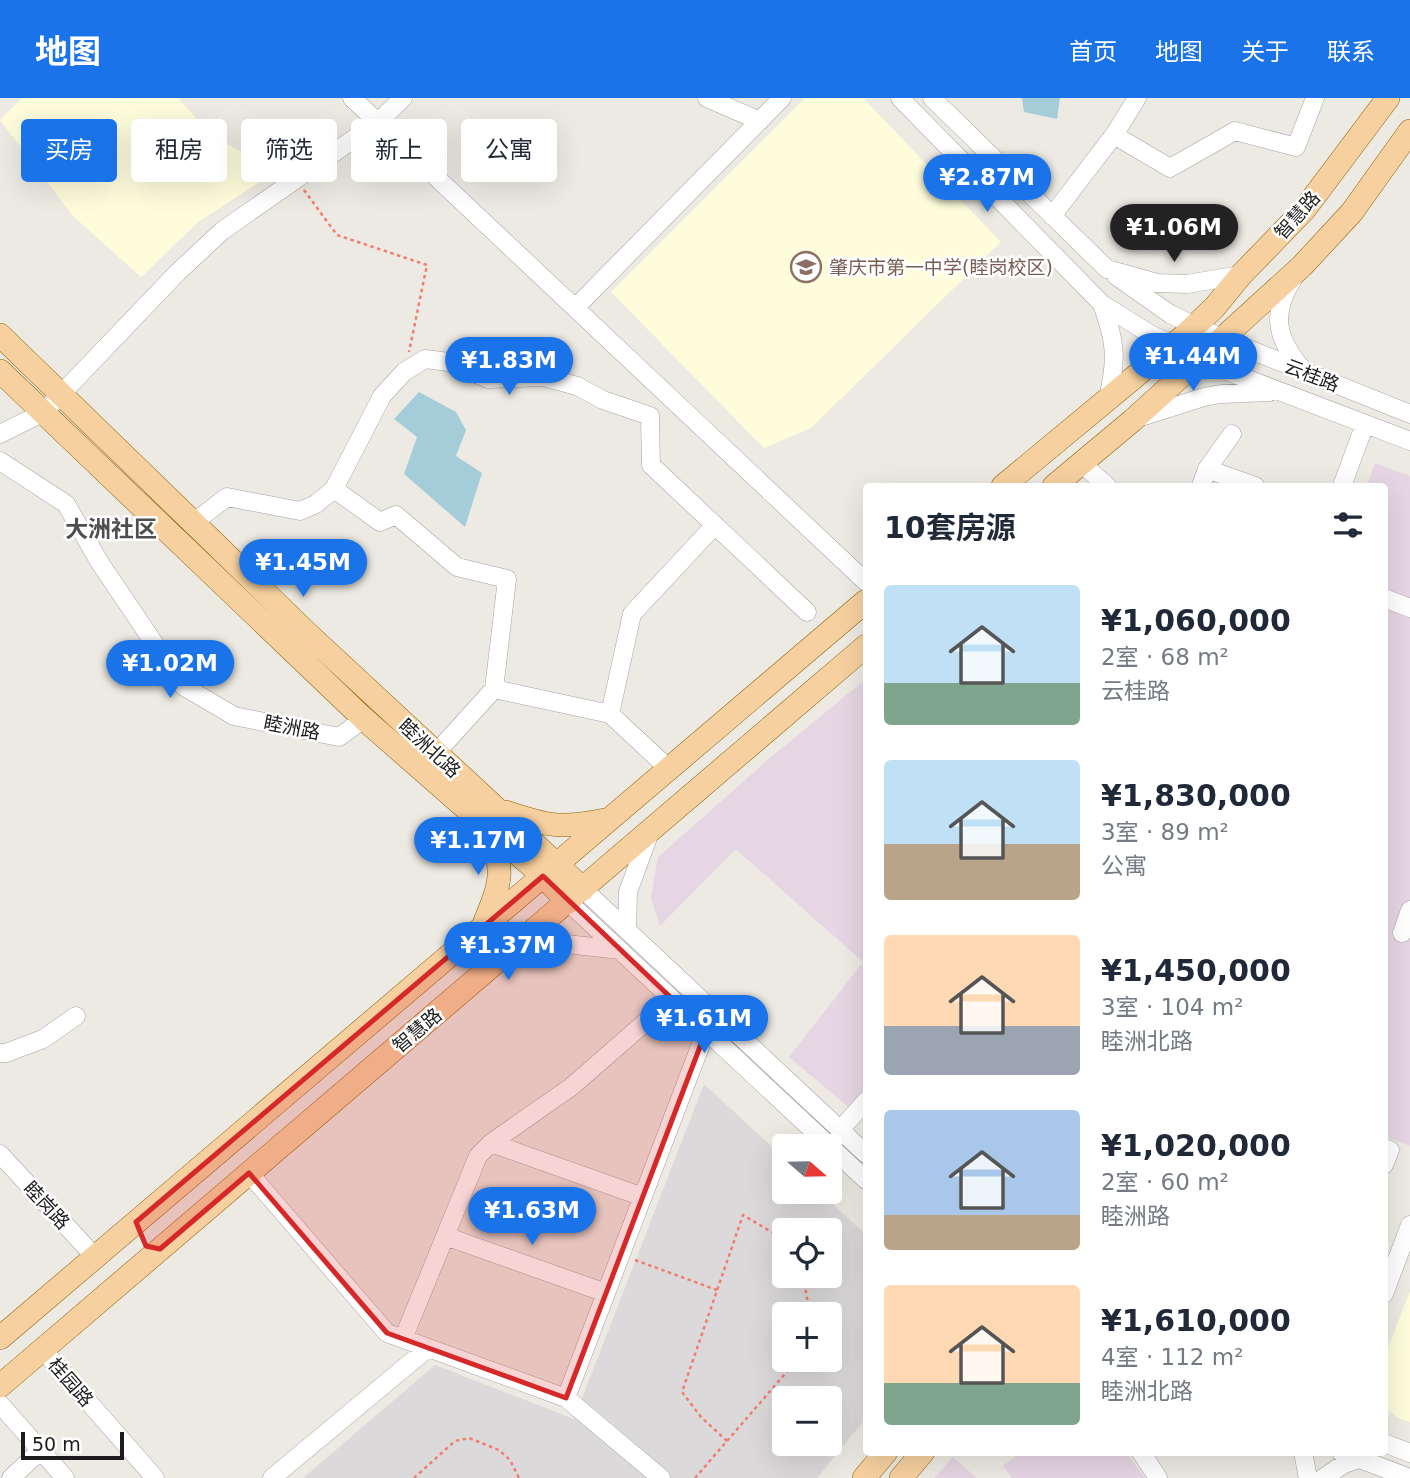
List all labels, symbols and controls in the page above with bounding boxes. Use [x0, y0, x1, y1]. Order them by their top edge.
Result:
text: 地图 [35, 32, 101, 71]
text: 首页 [1069, 38, 1117, 66]
text: 地图 [1155, 38, 1203, 66]
text: 关于 [1241, 38, 1289, 66]
text: 联系 [1327, 38, 1375, 66]
chip: 买房 [21, 119, 117, 182]
chip: 租房 [131, 119, 227, 182]
chip: 筛选 [241, 119, 337, 182]
chip: 新上 [351, 119, 447, 182]
chip: 公寓 [461, 119, 557, 182]
pin: ¥2.87M [930, 155, 1044, 214]
text: ¥2.87M [939, 164, 1035, 190]
street label: 智慧路 [1270, 186, 1324, 244]
pin: ¥1.06M [1117, 204, 1231, 264]
text: ¥1.06M [1126, 214, 1222, 240]
school or university icon: 肇庆市第一中学(睦岗校区) [789, 250, 823, 284]
place label: 肇庆市第一中学(睦岗校区) [829, 256, 1053, 278]
pin: ¥1.44M [1136, 334, 1250, 393]
pin: ¥1.83M [452, 338, 566, 397]
text: ¥1.44M [1145, 343, 1241, 369]
text: ¥1.83M [461, 347, 557, 373]
street label: 云桂路 [1281, 355, 1343, 395]
icon: filters [1329, 506, 1367, 544]
text: 10套房源 [884, 510, 1016, 545]
district label: 大洲社区 [65, 516, 157, 542]
pin: ¥1.45M [246, 540, 360, 599]
text: ¥1.45M [255, 549, 351, 575]
text: ¥1,060,000 [1101, 603, 1291, 638]
icon: home [940, 613, 1024, 697]
pin: ¥1.02M [113, 640, 227, 700]
text: 2室 · 68 m² [1101, 644, 1229, 670]
text: ¥1.02M [122, 650, 218, 676]
text: 云桂路 [1101, 678, 1170, 704]
street label: 睦洲路 [262, 711, 322, 743]
street label: 睦洲北路 [395, 714, 465, 782]
text: ¥1,830,000 [1101, 778, 1291, 813]
icon: home [940, 788, 1024, 872]
pin: ¥1.17M [421, 818, 535, 877]
text: 3室 · 89 m² [1101, 819, 1229, 845]
text: ¥1.17M [430, 827, 526, 853]
text: 公寓 [1101, 853, 1147, 879]
pin: ¥1.37M [451, 922, 565, 982]
text: ¥1.37M [460, 932, 556, 958]
text: ¥1,450,000 [1101, 953, 1291, 988]
icon: home [940, 963, 1024, 1047]
text: 3室 · 104 m² [1101, 994, 1243, 1020]
pin: ¥1.61M [647, 996, 761, 1055]
street label: 智慧路 [388, 1003, 446, 1057]
text: ¥1.61M [656, 1005, 752, 1031]
text: 睦洲北路 [1101, 1028, 1193, 1054]
text: ¥1,020,000 [1101, 1128, 1291, 1163]
north arrow [772, 1134, 842, 1204]
map controls [772, 1134, 842, 1456]
icon: home [940, 1138, 1024, 1222]
text: 2室 · 60 m² [1101, 1169, 1229, 1195]
street label: 睦岗路 [20, 1177, 74, 1233]
pin: ¥1.63M [475, 1188, 589, 1247]
text: ¥1.63M [484, 1197, 580, 1223]
text: 睦洲路 [1101, 1203, 1170, 1229]
button: locate [772, 1218, 842, 1288]
button: + [772, 1302, 842, 1372]
text: ¥1,610,000 [1101, 1303, 1291, 1338]
icon: home [940, 1313, 1024, 1397]
text: 4室 · 112 m² [1101, 1344, 1243, 1370]
street label: 桂园路 [44, 1353, 98, 1411]
text: 睦洲北路 [1101, 1378, 1193, 1404]
button: − [772, 1386, 842, 1456]
scale bar [21, 1429, 124, 1461]
text: 50 m [32, 1433, 81, 1455]

